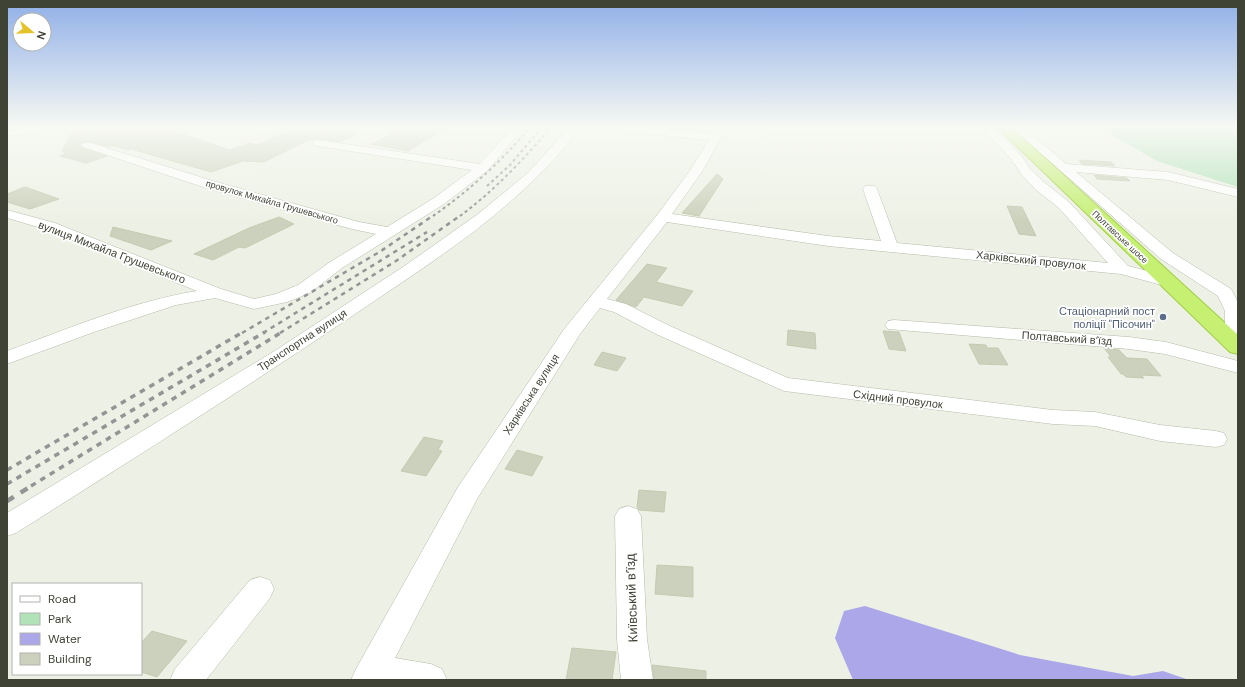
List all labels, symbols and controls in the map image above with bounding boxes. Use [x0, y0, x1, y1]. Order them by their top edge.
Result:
north arrow [12, 12, 52, 52]
text: N [34, 29, 49, 41]
street label: провулок Михайла Грушевського [204, 177, 340, 227]
street label: Полтавське шосе [1089, 208, 1151, 266]
street label: вулиця Михайла Грушевського [36, 217, 188, 287]
street label: Харківський провулок [975, 247, 1087, 273]
place label: Стаціонарний пост поліції "Пісочин" [1059, 304, 1155, 331]
street label: Транспортна вулиця [255, 306, 349, 374]
marker: Стаціонарний пост поліції "Пісочин" [1158, 312, 1168, 322]
street label: Полтавський в’їзд [1021, 328, 1113, 348]
street label: Харківська вулиця [500, 351, 562, 437]
street label: Східний провулок [852, 387, 944, 411]
street label: Київський в’їзд [621, 553, 642, 643]
legend [12, 583, 142, 675]
text: Road [48, 591, 76, 607]
text: Park [48, 611, 72, 627]
text: Water [48, 631, 82, 647]
text: Building [48, 651, 92, 667]

